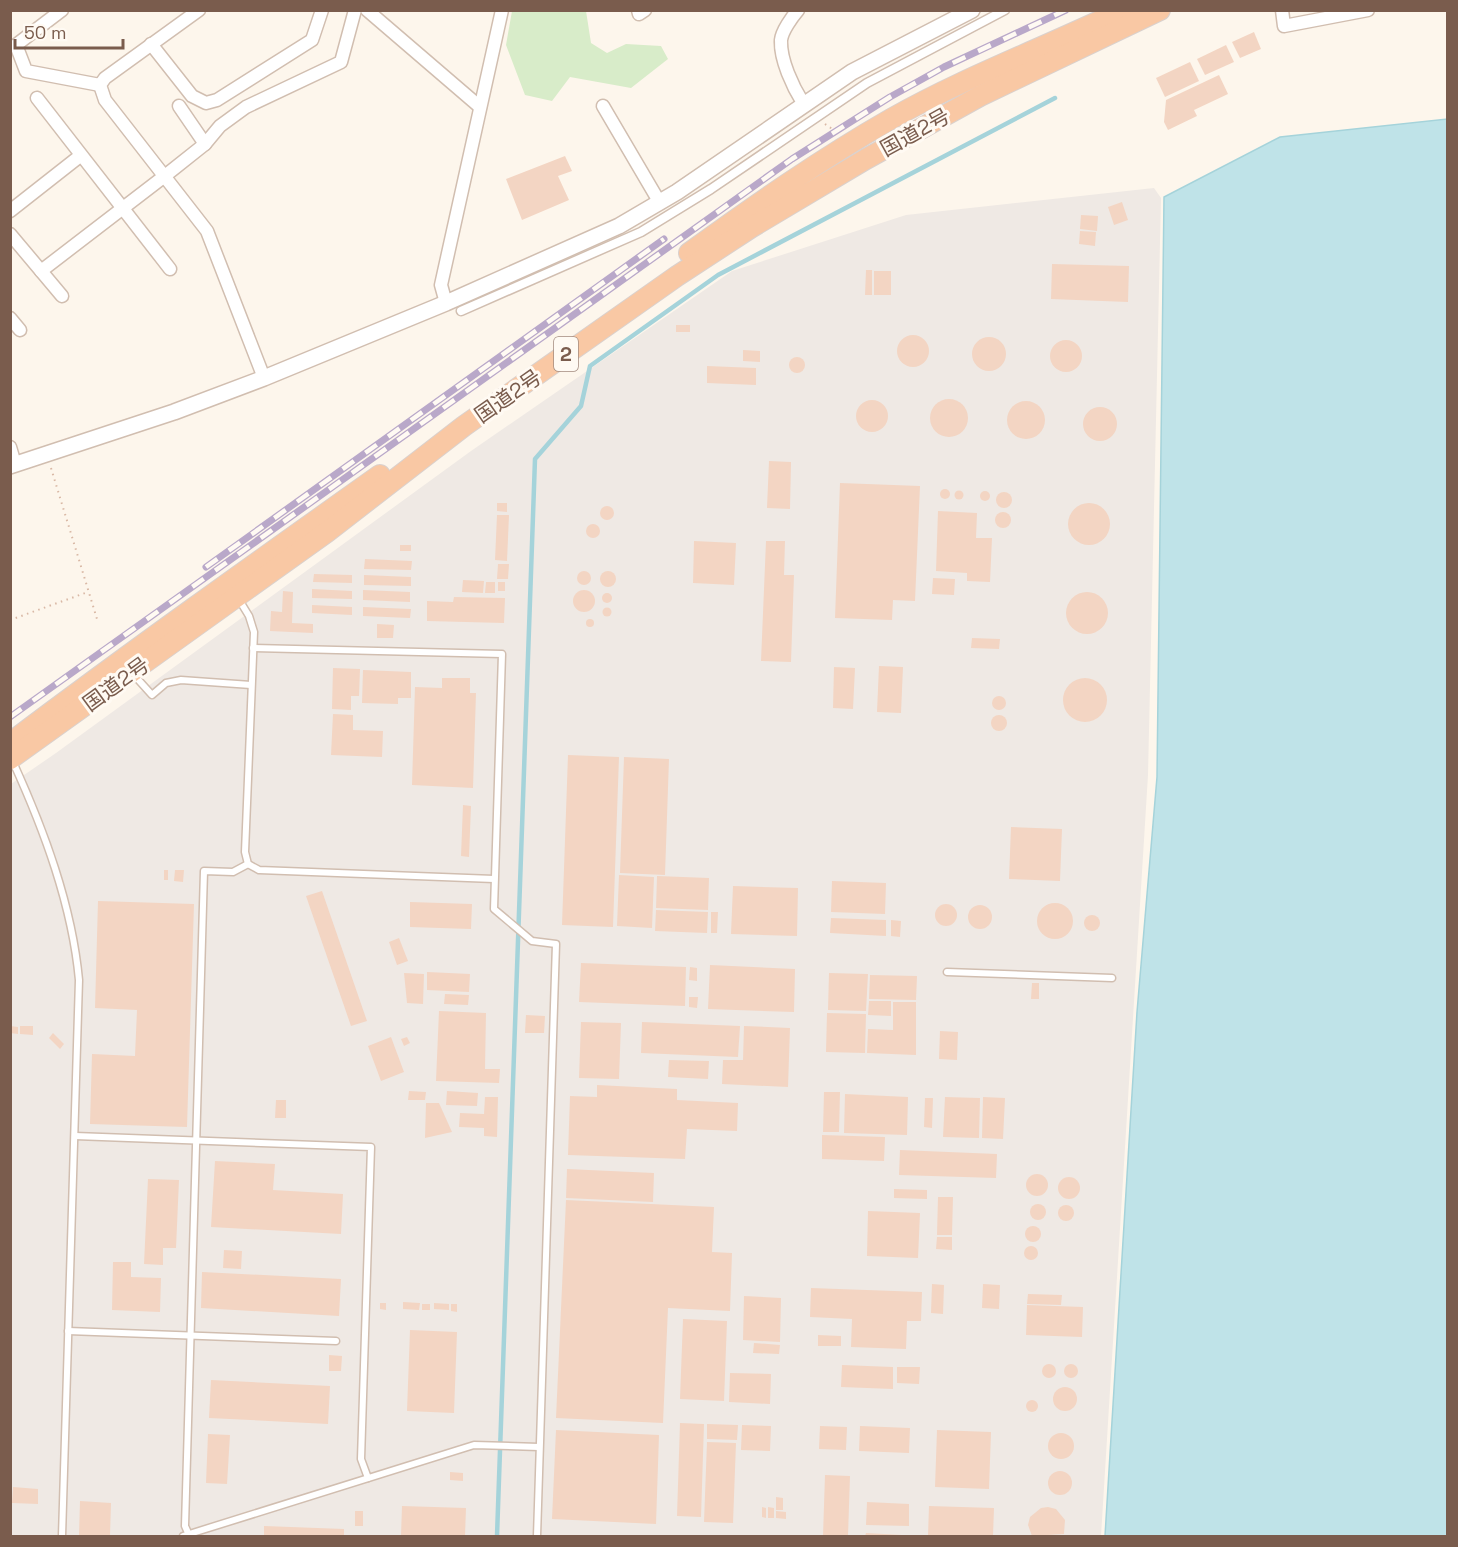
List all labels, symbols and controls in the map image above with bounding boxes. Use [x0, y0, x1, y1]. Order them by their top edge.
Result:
scale bar [15, 12, 123, 50]
text: 50 m [24, 21, 66, 44]
street label: 国道2号 [875, 102, 955, 162]
road number: 2 [554, 337, 578, 371]
street label: 国道2号 [469, 363, 547, 429]
street label: 国道2号 [77, 651, 155, 717]

